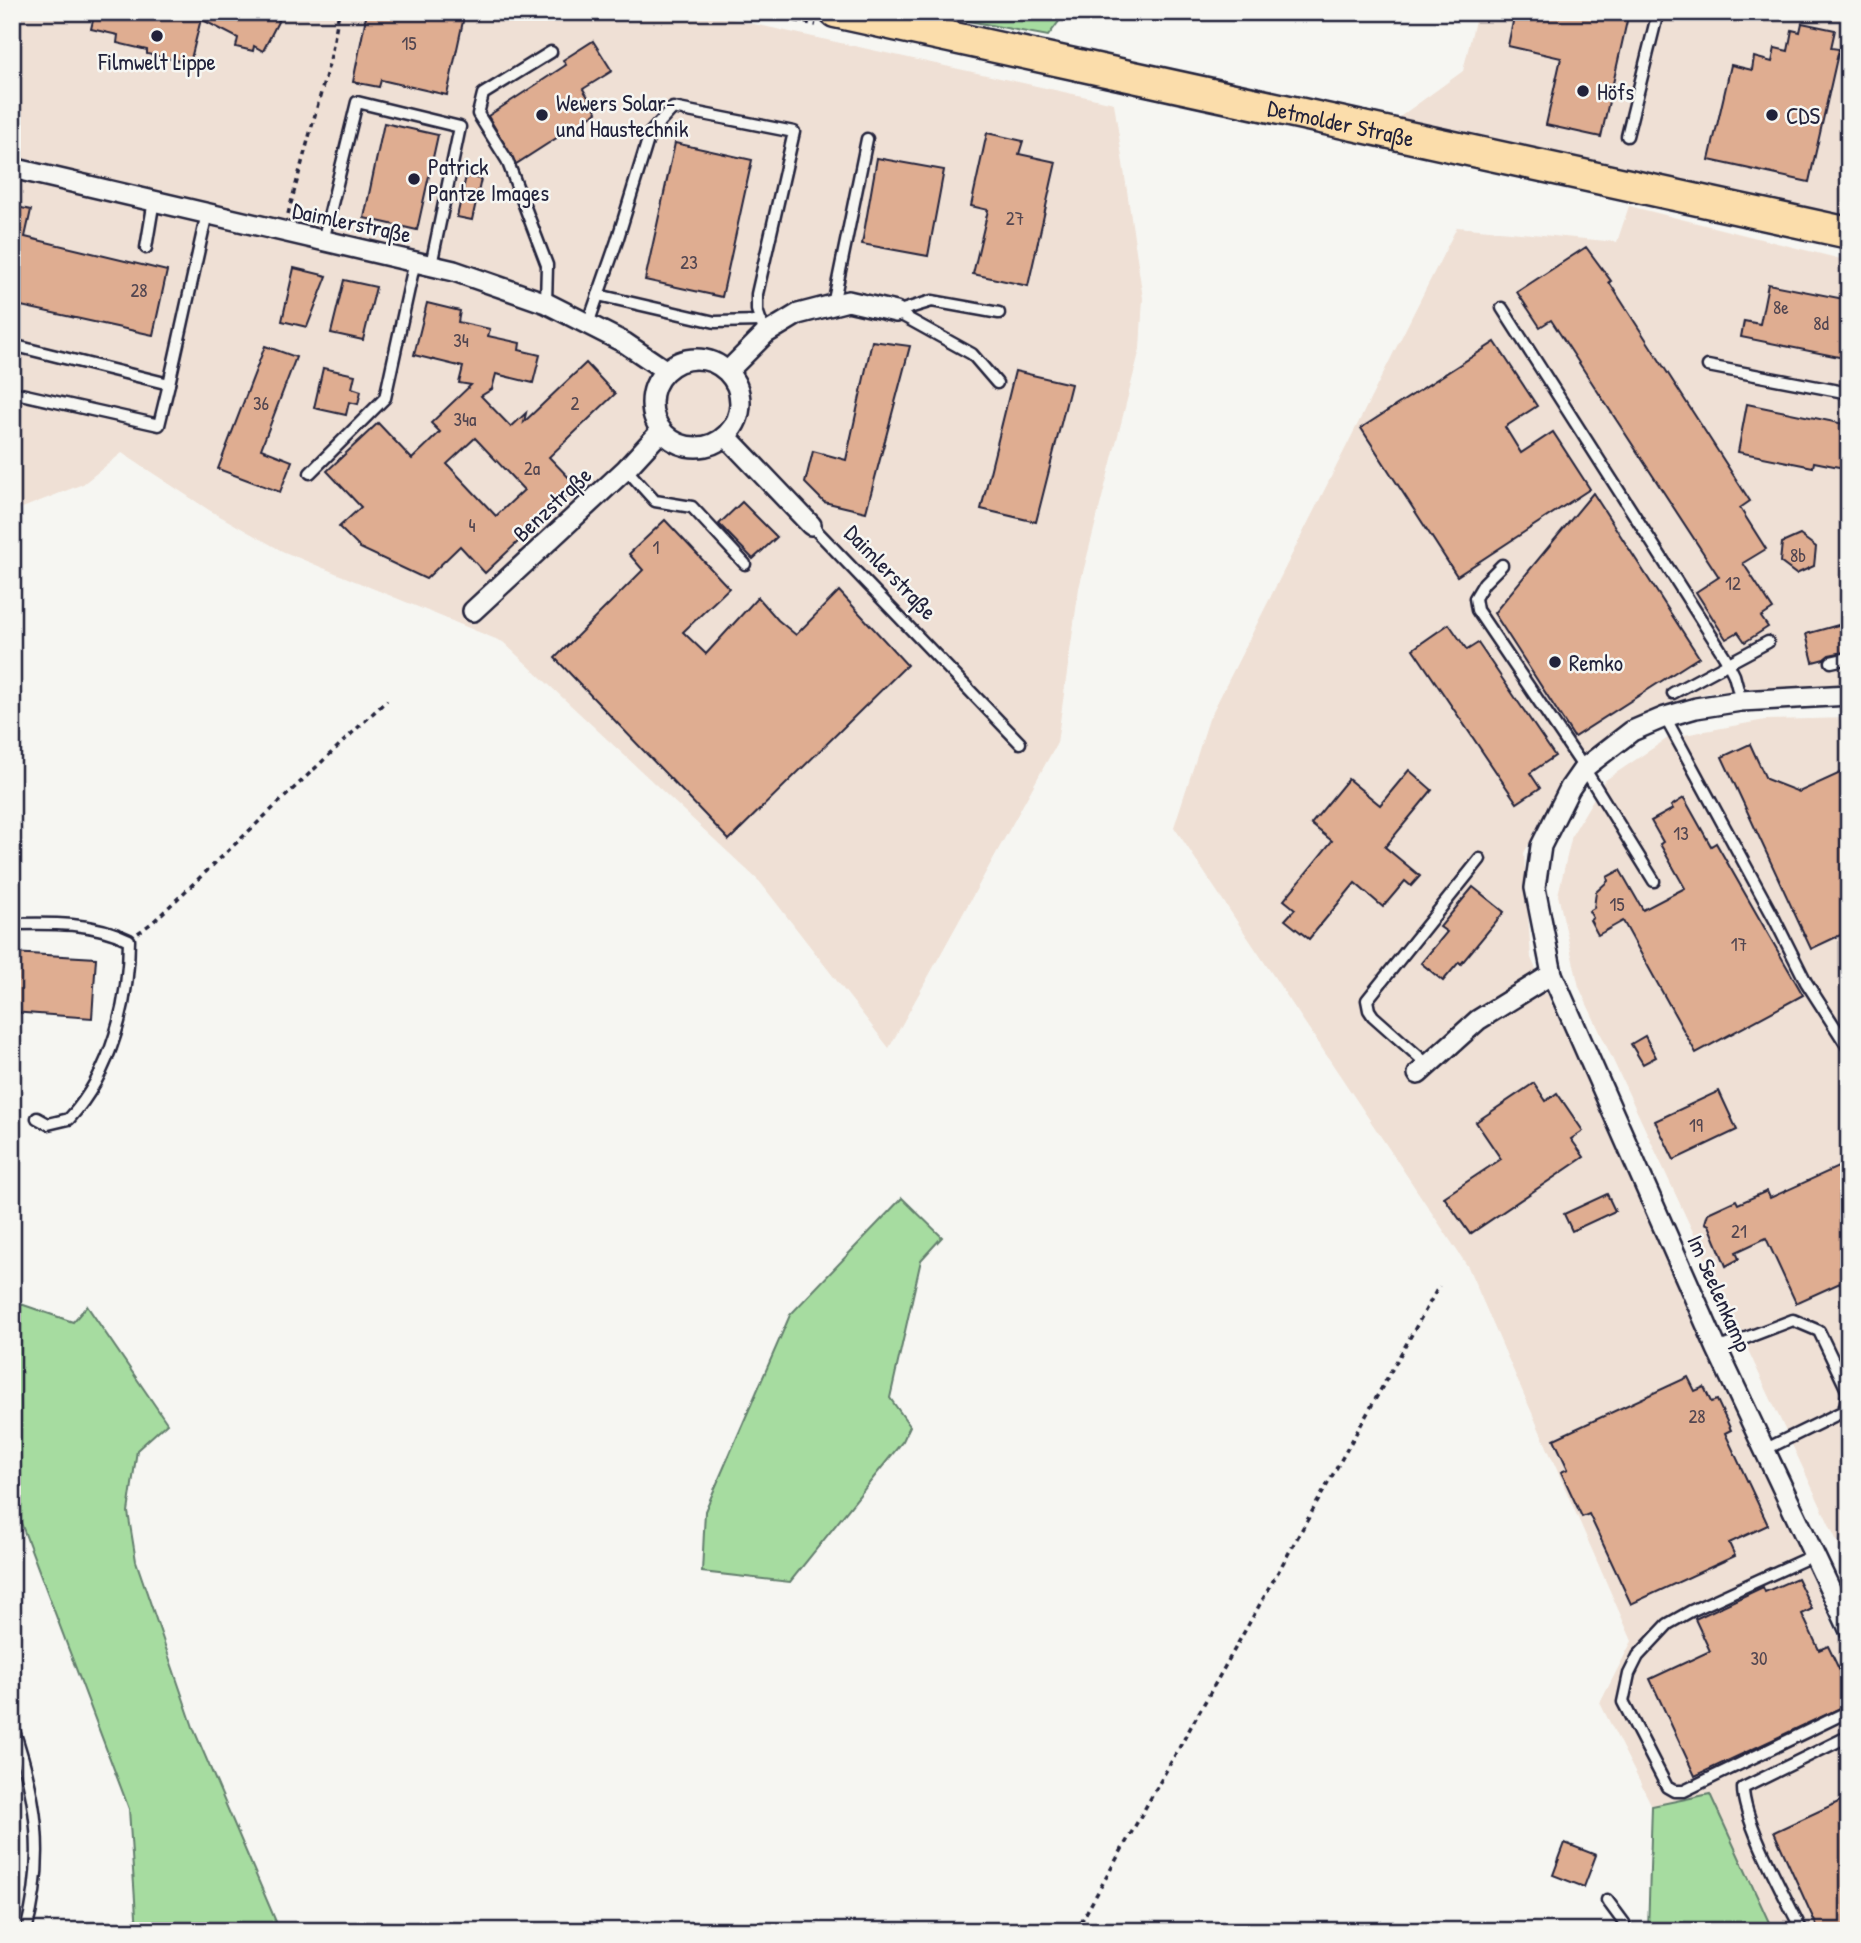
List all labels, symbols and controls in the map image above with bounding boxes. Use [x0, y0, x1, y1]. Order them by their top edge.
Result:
marker: Filmwelt Lippe [149, 28, 165, 44]
house number: 15 [402, 30, 416, 56]
place label: Filmwelt Lippe [97, 46, 216, 77]
place label: Höfs [1597, 76, 1634, 107]
marker: Höfs [1575, 83, 1591, 99]
place label: Wewers Solar- und Haustechnik [556, 87, 689, 144]
street label: Detmolder Straße [1265, 91, 1417, 153]
place label: CDS [1786, 100, 1821, 131]
marker: Wewers Solar- und Haustechnik [534, 107, 550, 123]
marker: CDS [1764, 107, 1780, 123]
place label: Patrick Pantze Images [428, 151, 549, 208]
marker: Patrick Pantze Images [406, 171, 422, 187]
street label: Daimlerstraße [290, 194, 414, 250]
house number: 27 [1006, 205, 1024, 231]
house number: 23 [680, 249, 698, 275]
house number: 28 [130, 277, 148, 303]
house number: 8e [1773, 294, 1789, 320]
house number: 8d [1813, 310, 1829, 336]
house number: 34 [453, 327, 469, 353]
house number: 36 [253, 390, 269, 416]
house number: 2 [571, 390, 580, 416]
house number: 34a [453, 406, 477, 432]
house number: 2a [524, 455, 541, 481]
street label: Benzstraße [506, 460, 598, 548]
house number: 4 [468, 512, 476, 538]
street label: Daimlerstraße [838, 518, 944, 626]
house number: 1 [653, 534, 660, 560]
house number: 8b [1790, 542, 1806, 568]
house number: 12 [1725, 570, 1741, 596]
place label: Remko [1569, 647, 1623, 678]
marker: Remko [1547, 654, 1563, 670]
house number: 13 [1673, 820, 1689, 846]
house number: 15 [1610, 891, 1624, 917]
house number: 17 [1731, 931, 1747, 957]
house number: 19 [1689, 1112, 1703, 1138]
house number: 21 [1731, 1218, 1747, 1244]
street label: Im Seelenkamp [1680, 1230, 1760, 1356]
house number: 28 [1688, 1403, 1706, 1429]
house number: 30 [1750, 1645, 1768, 1671]

